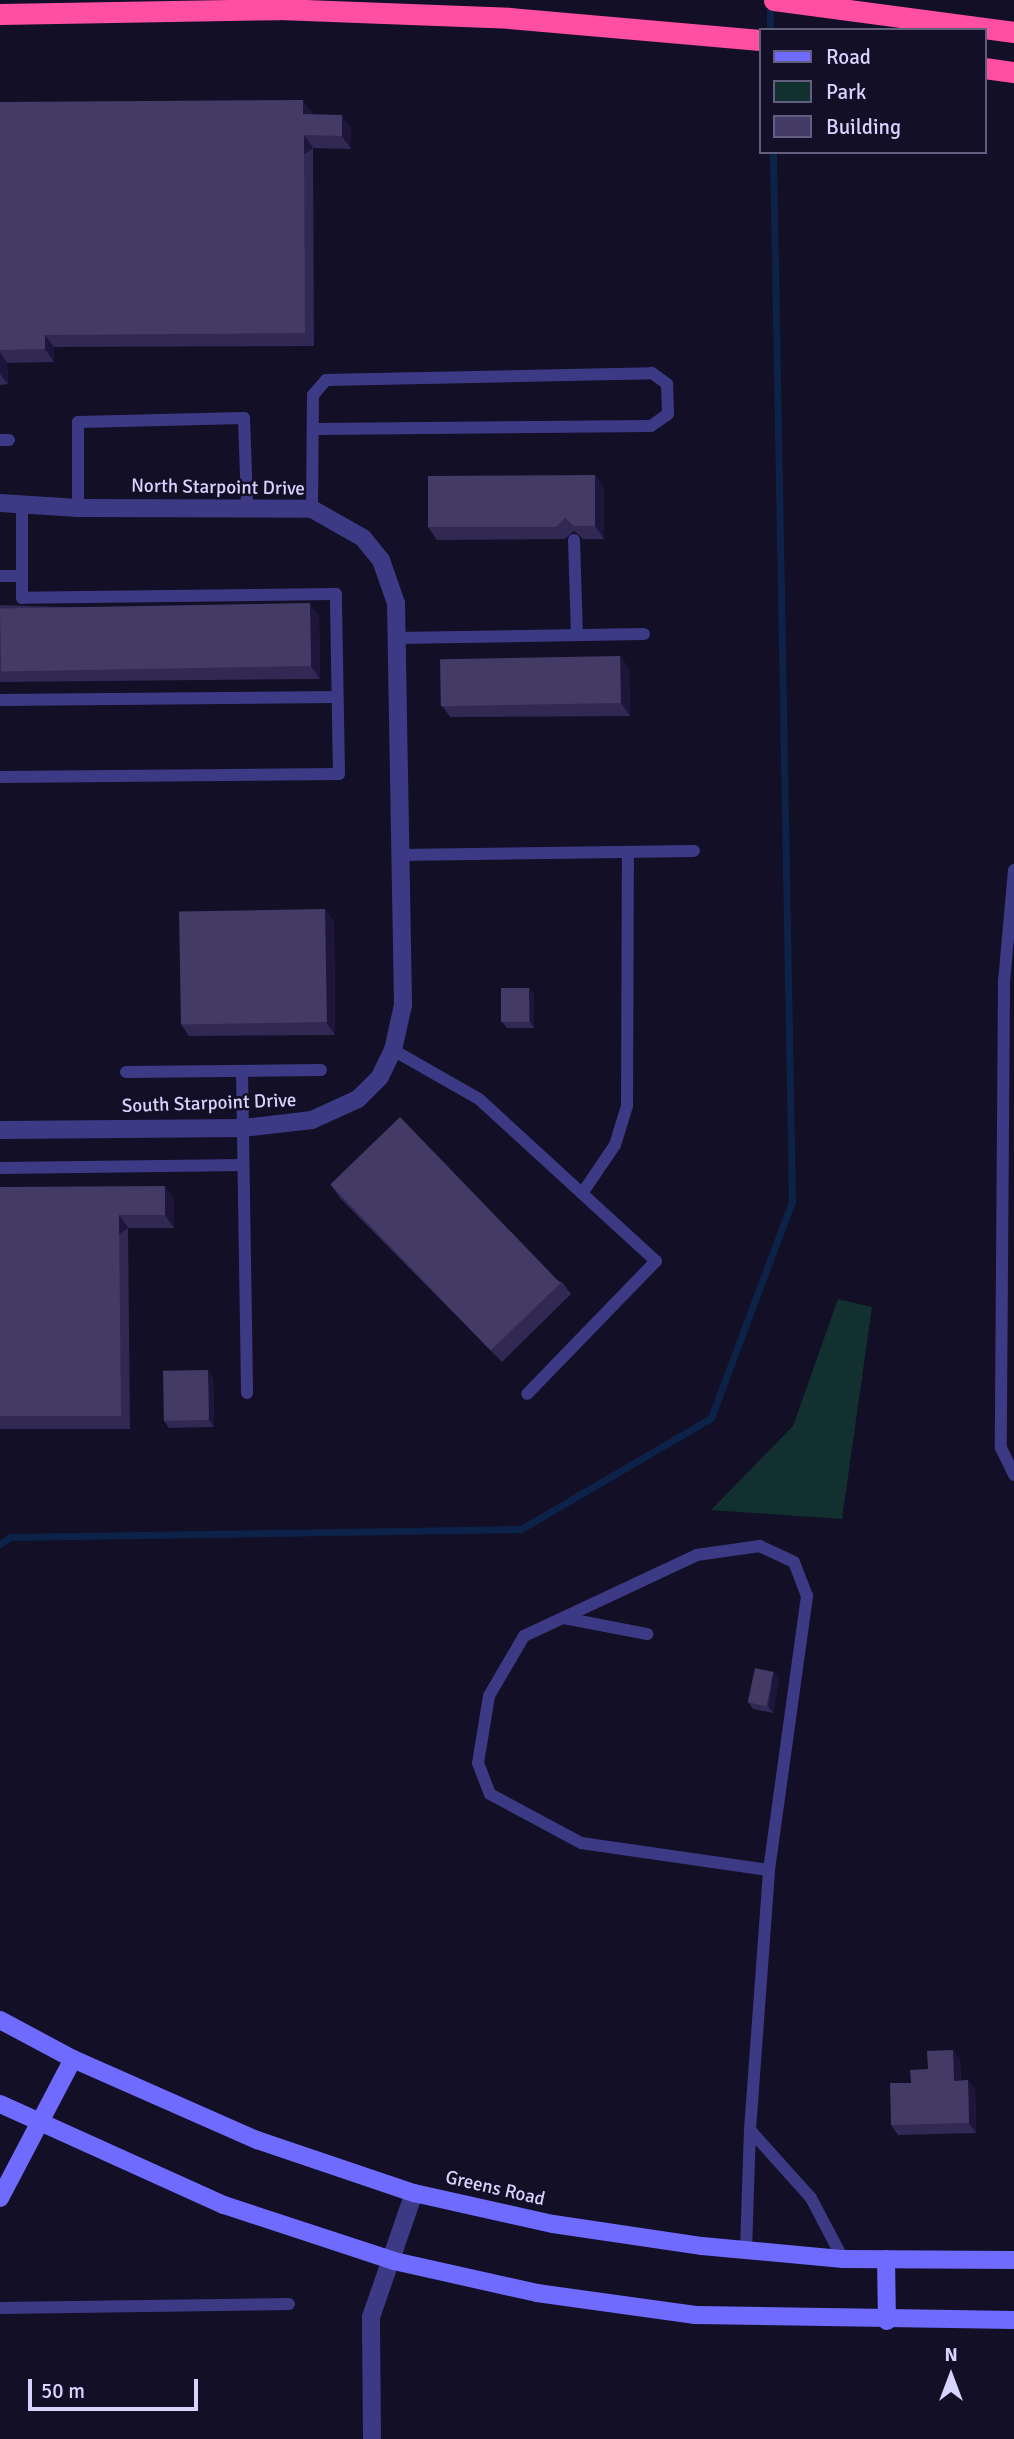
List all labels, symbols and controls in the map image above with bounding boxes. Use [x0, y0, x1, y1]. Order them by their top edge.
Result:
legend [758, 28, 986, 154]
text: Road [826, 44, 871, 70]
text: Park [826, 79, 866, 105]
text: Building [826, 114, 901, 140]
street label: North Starpoint Drive [131, 475, 305, 501]
street label: South Starpoint Drive [121, 1090, 297, 1118]
street label: Greens Road [443, 2166, 547, 2212]
north arrow [916, 2341, 986, 2411]
text: N [944, 2343, 958, 2367]
scale bar [32, 2366, 201, 2410]
text: 50 m [41, 2378, 85, 2404]

